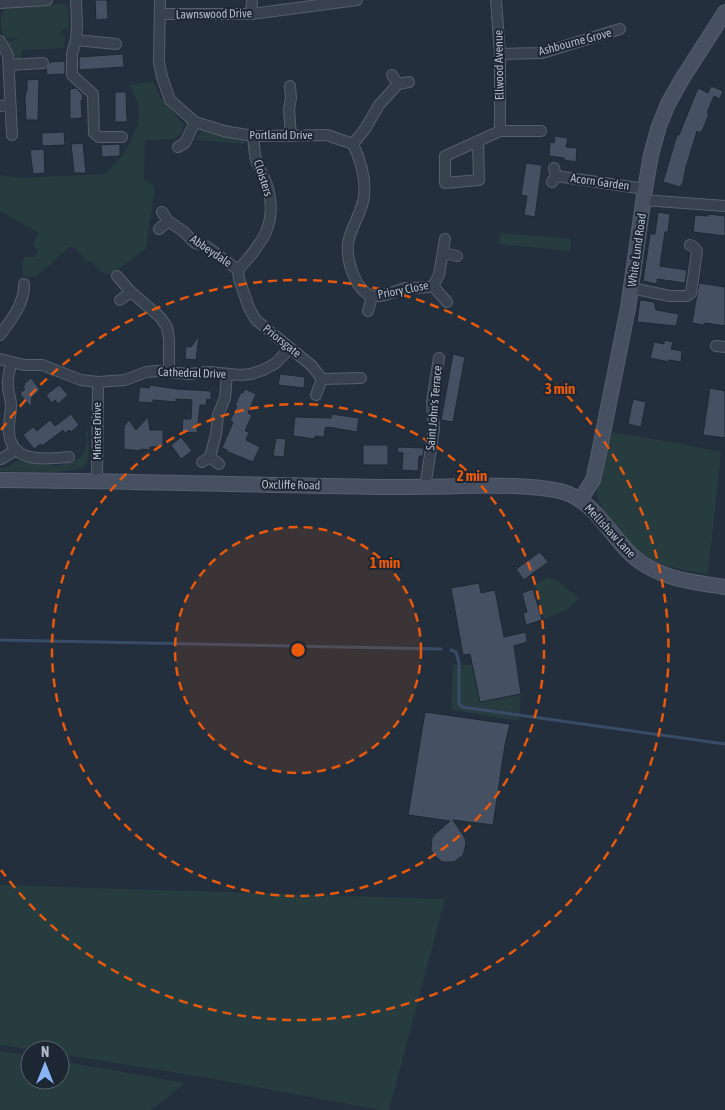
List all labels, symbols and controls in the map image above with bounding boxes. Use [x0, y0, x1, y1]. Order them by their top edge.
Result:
street label: Lawnswood Drive [176, 6, 252, 22]
street label: Ashbourne Grove [537, 26, 613, 58]
street label: Ellwood Avenue [491, 30, 507, 100]
street label: Portland Drive [249, 128, 313, 142]
street label: Cloisters [251, 158, 275, 198]
street label: Acorn Garden [570, 171, 630, 193]
street label: White Lund Road [625, 212, 649, 288]
street label: Abbeydale [188, 232, 234, 270]
street label: Priory Close [376, 278, 430, 302]
street label: Priorsgate [260, 321, 304, 361]
street label: Cathedral Drive [158, 365, 226, 381]
street label: Saint John's Terrace [423, 365, 445, 451]
text: 3 min [545, 380, 575, 397]
street label: Minster Drive [90, 402, 104, 460]
text: 2 min [457, 467, 487, 484]
street label: Oxcliffe Road [262, 477, 320, 493]
street label: Mellishaw Lane [582, 501, 638, 561]
text: 1 min [370, 554, 400, 571]
centre of rings [289, 641, 307, 659]
north arrow [20, 1040, 70, 1090]
text: N [41, 1044, 49, 1060]

